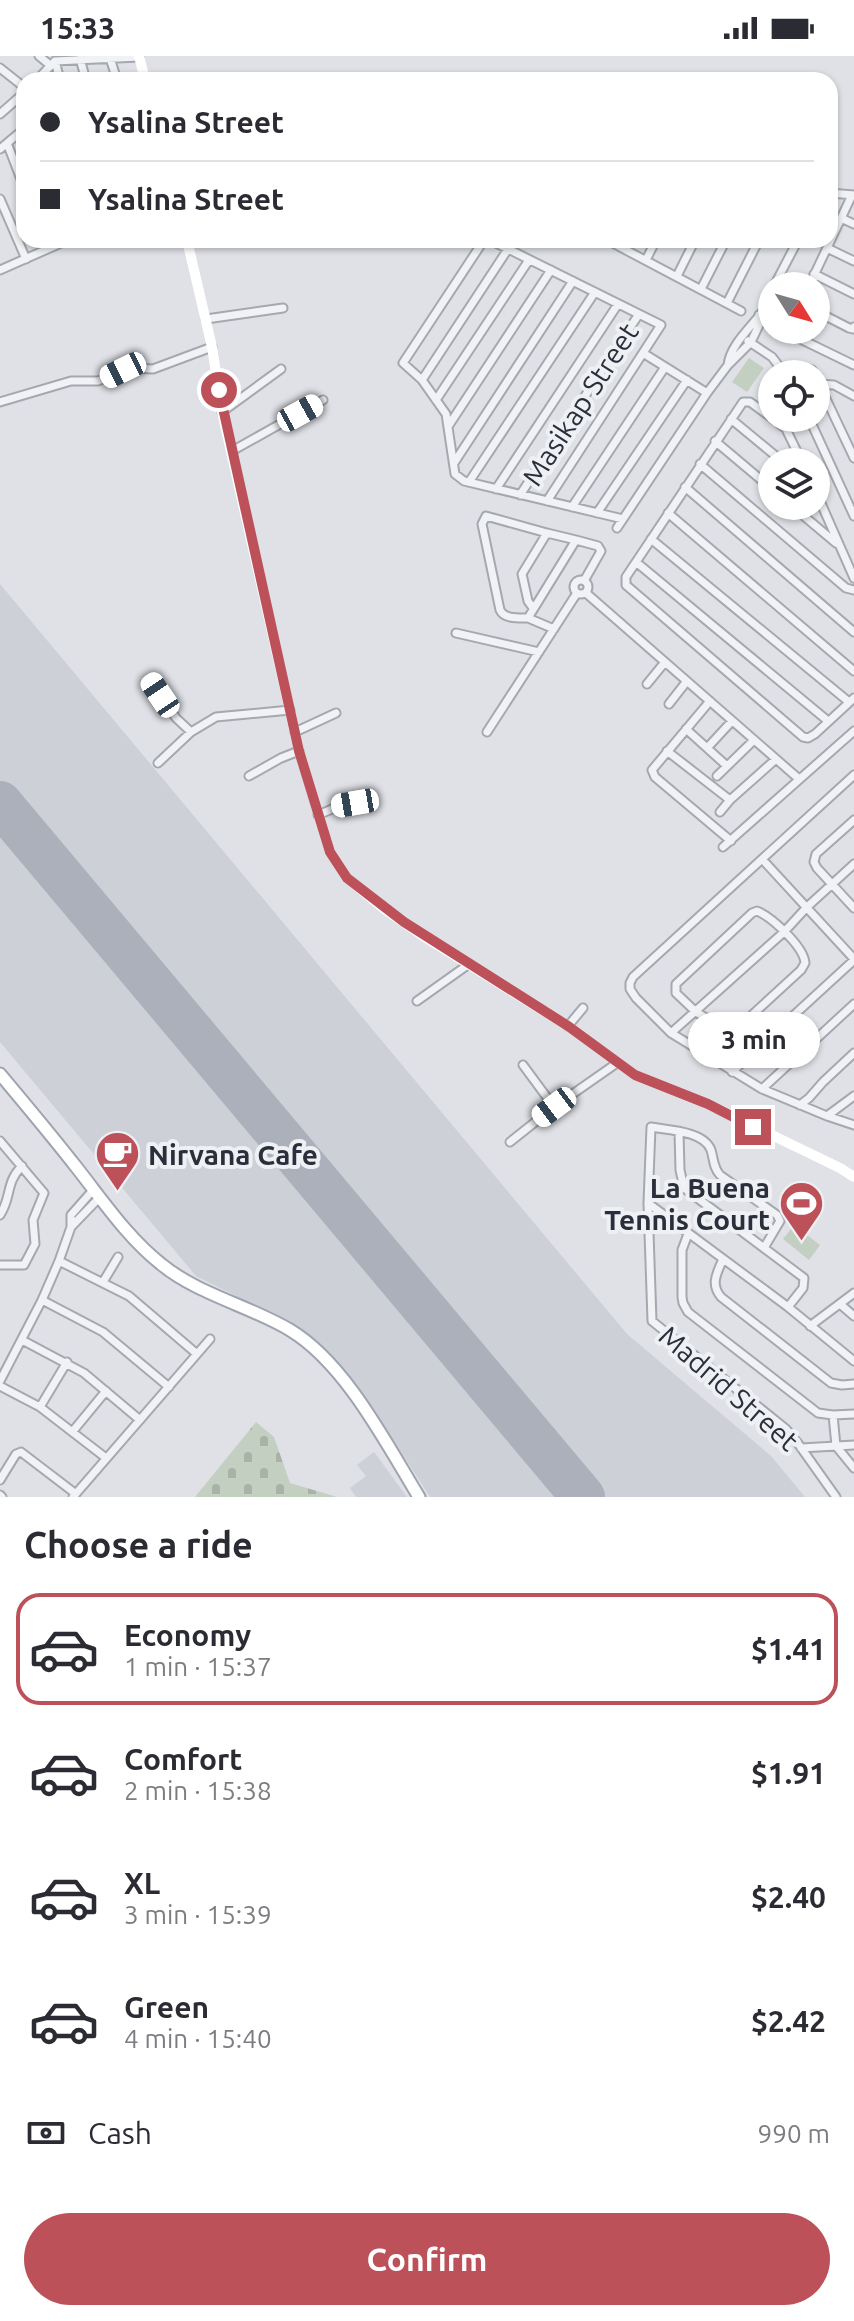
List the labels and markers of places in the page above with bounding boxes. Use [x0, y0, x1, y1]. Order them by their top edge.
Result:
cafe icon: Nirvana Cafe [93, 1130, 141, 1193]
place label: Nirvana Cafe [148, 1139, 318, 1170]
place label: La Buena Tennis Court [604, 1172, 770, 1235]
sports icon: La Buena Tennis Court [777, 1179, 825, 1242]

